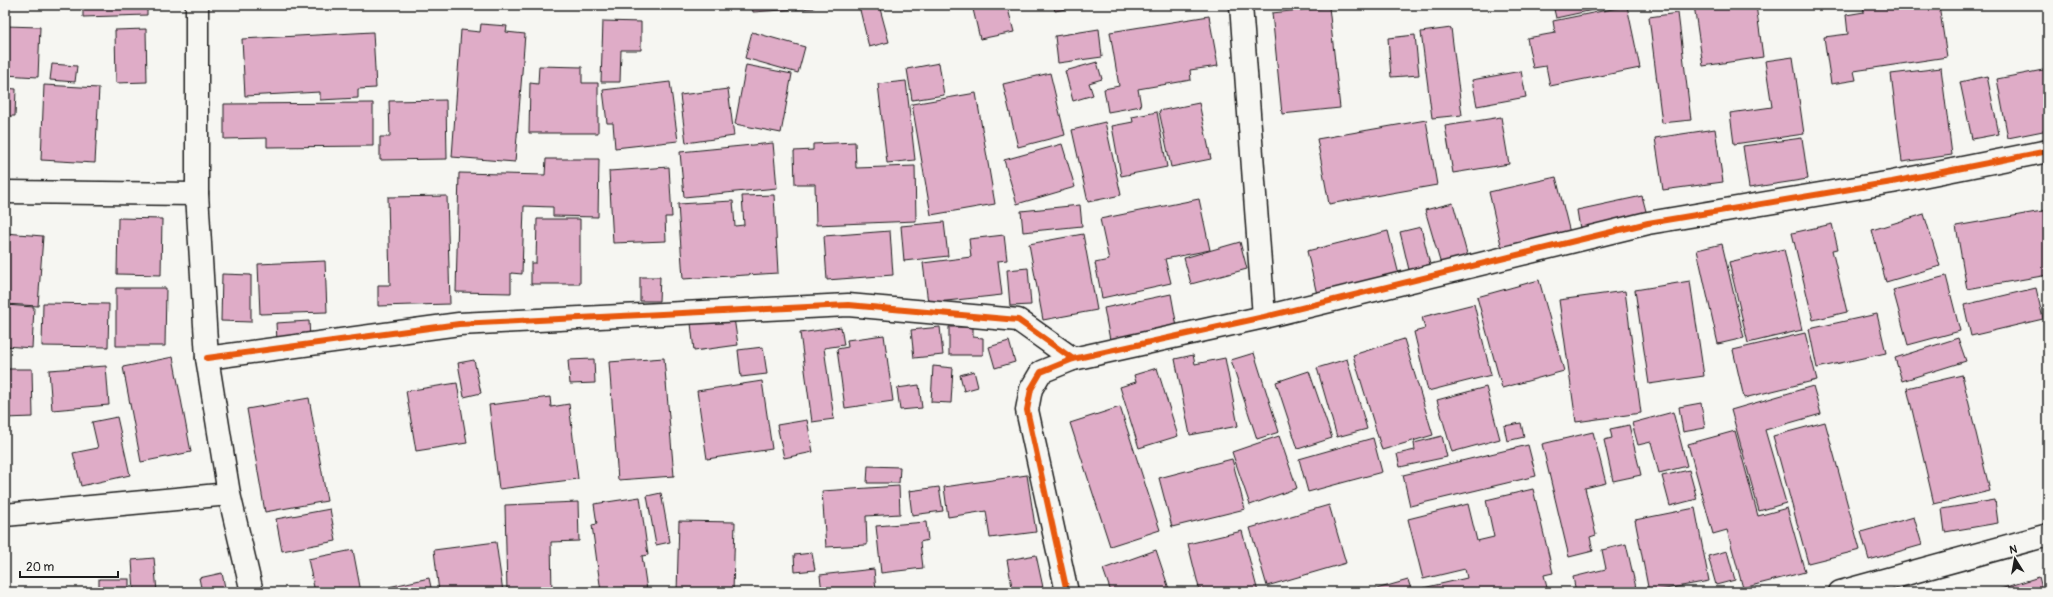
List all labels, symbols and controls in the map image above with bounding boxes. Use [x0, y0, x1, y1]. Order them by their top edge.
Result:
north arrow [1995, 539, 2035, 579]
text: N [2008, 542, 2019, 557]
scale bar [20, 553, 118, 579]
text: 20 m [26, 560, 55, 575]

